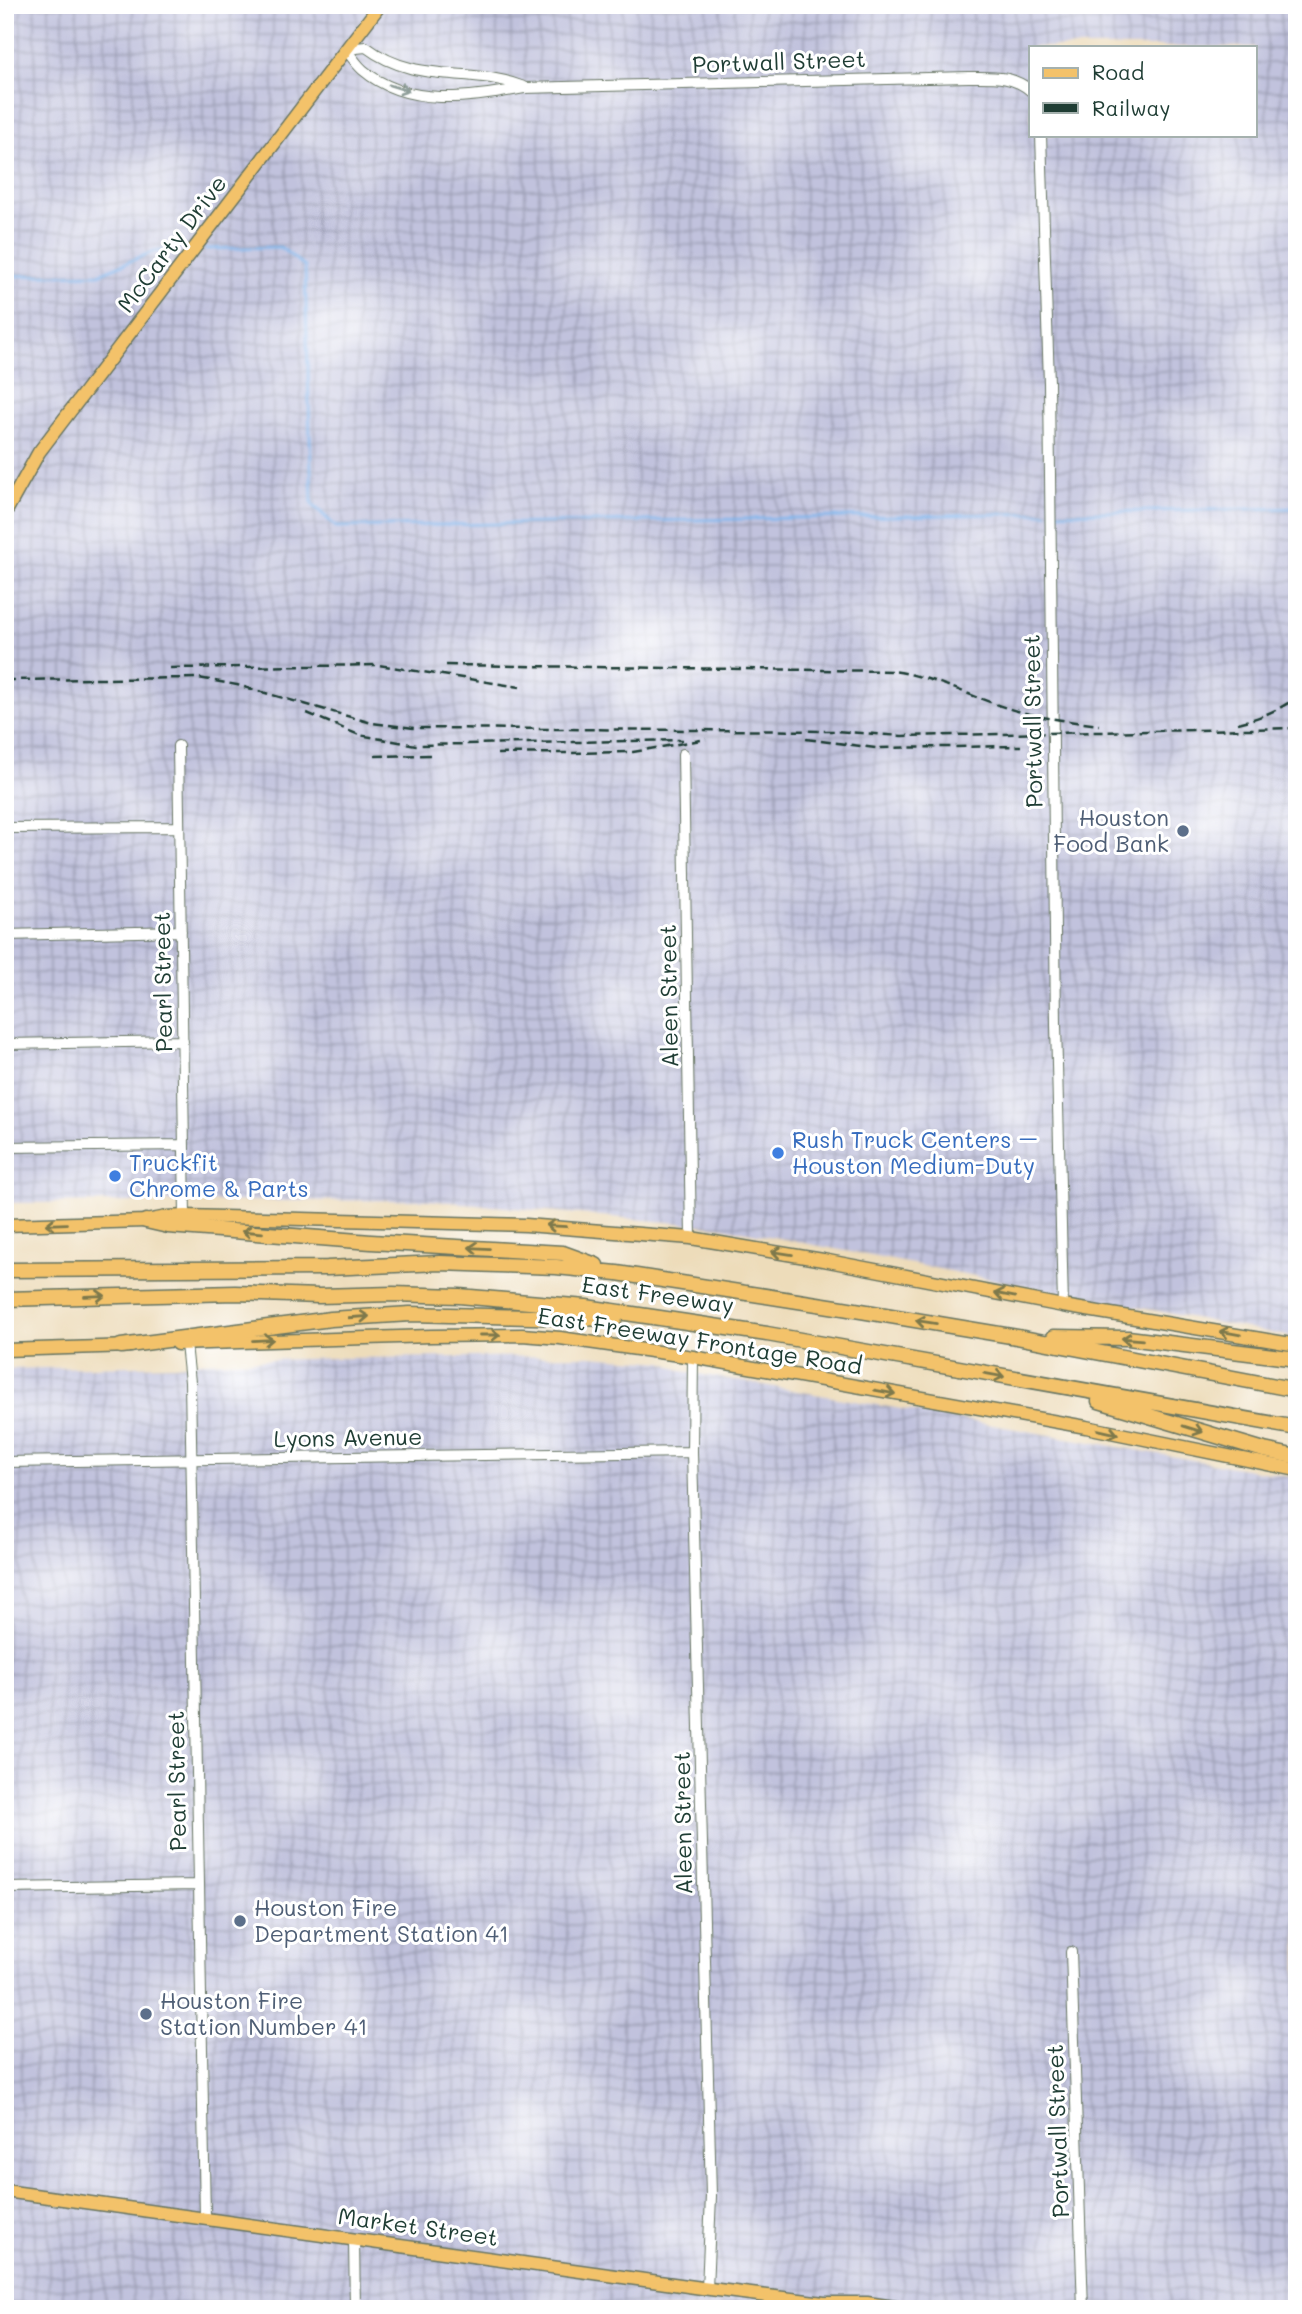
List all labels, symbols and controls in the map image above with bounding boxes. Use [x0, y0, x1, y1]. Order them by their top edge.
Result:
street label: Portwall Street [692, 43, 866, 79]
legend [1029, 46, 1256, 136]
text: Road [1092, 58, 1144, 85]
one-way arrow [388, 83, 410, 96]
text: Railway [1092, 94, 1171, 121]
street label: McCarty Drive [110, 169, 233, 318]
street label: Portwall Street [1015, 634, 1049, 808]
place label: Houston Food Bank [1053, 802, 1169, 858]
marker: Houston Food Bank [1175, 823, 1191, 839]
street label: Pearl Street [146, 912, 178, 1053]
street label: Aleen Street [652, 924, 684, 1068]
place label: Rush Truck Centers – Houston Medium-Duty [792, 1124, 1038, 1180]
marker: Rush Truck Centers – Houston Medium-Duty [770, 1145, 786, 1161]
place label: Truckfit Chrome & Parts [129, 1147, 309, 1203]
marker: Truckfit Chrome & Parts [107, 1168, 123, 1184]
one-way arrow [45, 1217, 68, 1230]
one-way arrow [545, 1220, 568, 1233]
one-way arrow [241, 1225, 264, 1238]
one-way arrow [468, 1241, 491, 1254]
one-way arrow [771, 1246, 794, 1259]
street label: East Freeway [580, 1268, 736, 1320]
one-way arrow [994, 1288, 1017, 1301]
one-way arrow [83, 1290, 106, 1303]
street label: East Freeway Frontage Road [536, 1300, 865, 1380]
one-way arrow [347, 1310, 370, 1323]
one-way arrow [915, 1315, 938, 1328]
one-way arrow [1219, 1325, 1242, 1339]
one-way arrow [478, 1328, 501, 1342]
one-way arrow [1121, 1332, 1144, 1345]
one-way arrow [251, 1334, 274, 1347]
one-way arrow [983, 1369, 1005, 1382]
one-way arrow [873, 1385, 896, 1399]
street label: Lyons Avenue [273, 1421, 423, 1453]
one-way arrow [1182, 1423, 1204, 1436]
one-way arrow [1096, 1426, 1119, 1439]
street label: Pearl Street [160, 1711, 192, 1852]
street label: Aleen Street [666, 1751, 698, 1895]
place label: Houston Fire Department Station 41 [254, 1892, 509, 1948]
marker: Houston Fire Department Station 41 [232, 1913, 248, 1929]
place label: Houston Fire Station Number 41 [160, 1985, 368, 2041]
marker: Houston Fire Station Number 41 [138, 2006, 154, 2022]
street label: Portwall Street [1039, 2044, 1075, 2218]
street label: Market Street [336, 2200, 500, 2252]

